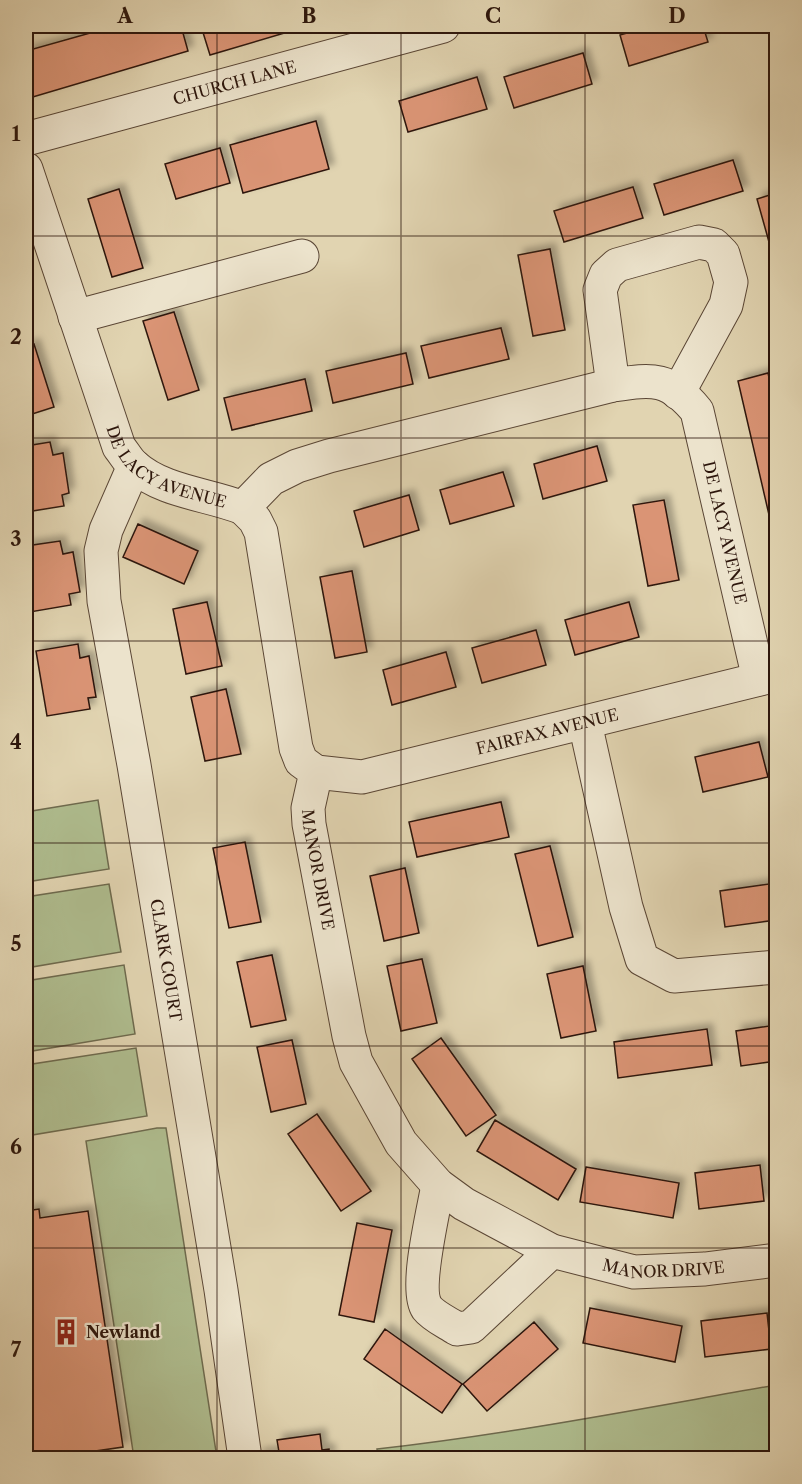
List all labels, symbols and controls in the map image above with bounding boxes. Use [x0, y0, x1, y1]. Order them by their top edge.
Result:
text: A [116, 4, 133, 28]
text: B [302, 4, 317, 28]
text: C [485, 4, 501, 28]
text: D [668, 4, 686, 28]
street label: CHURCH LANE [171, 56, 298, 109]
text: 1 [12, 122, 21, 146]
text: 2 [10, 325, 22, 349]
street label: DE LACY AVENUE [102, 423, 229, 512]
street label: DE LACY AVENUE [699, 459, 751, 606]
text: 3 [10, 527, 22, 551]
street label: FAIRFAX AVENUE [474, 704, 621, 759]
text: 4 [10, 730, 22, 754]
street label: MANOR DRIVE [298, 808, 339, 932]
street label: CLARK COURT [146, 897, 186, 1023]
text: 5 [10, 932, 22, 956]
text: 6 [10, 1135, 22, 1159]
street label: MANOR DRIVE [601, 1254, 726, 1282]
building icon: Newland [51, 1317, 81, 1347]
place label: Newland [86, 1322, 161, 1342]
text: 7 [11, 1338, 22, 1362]

